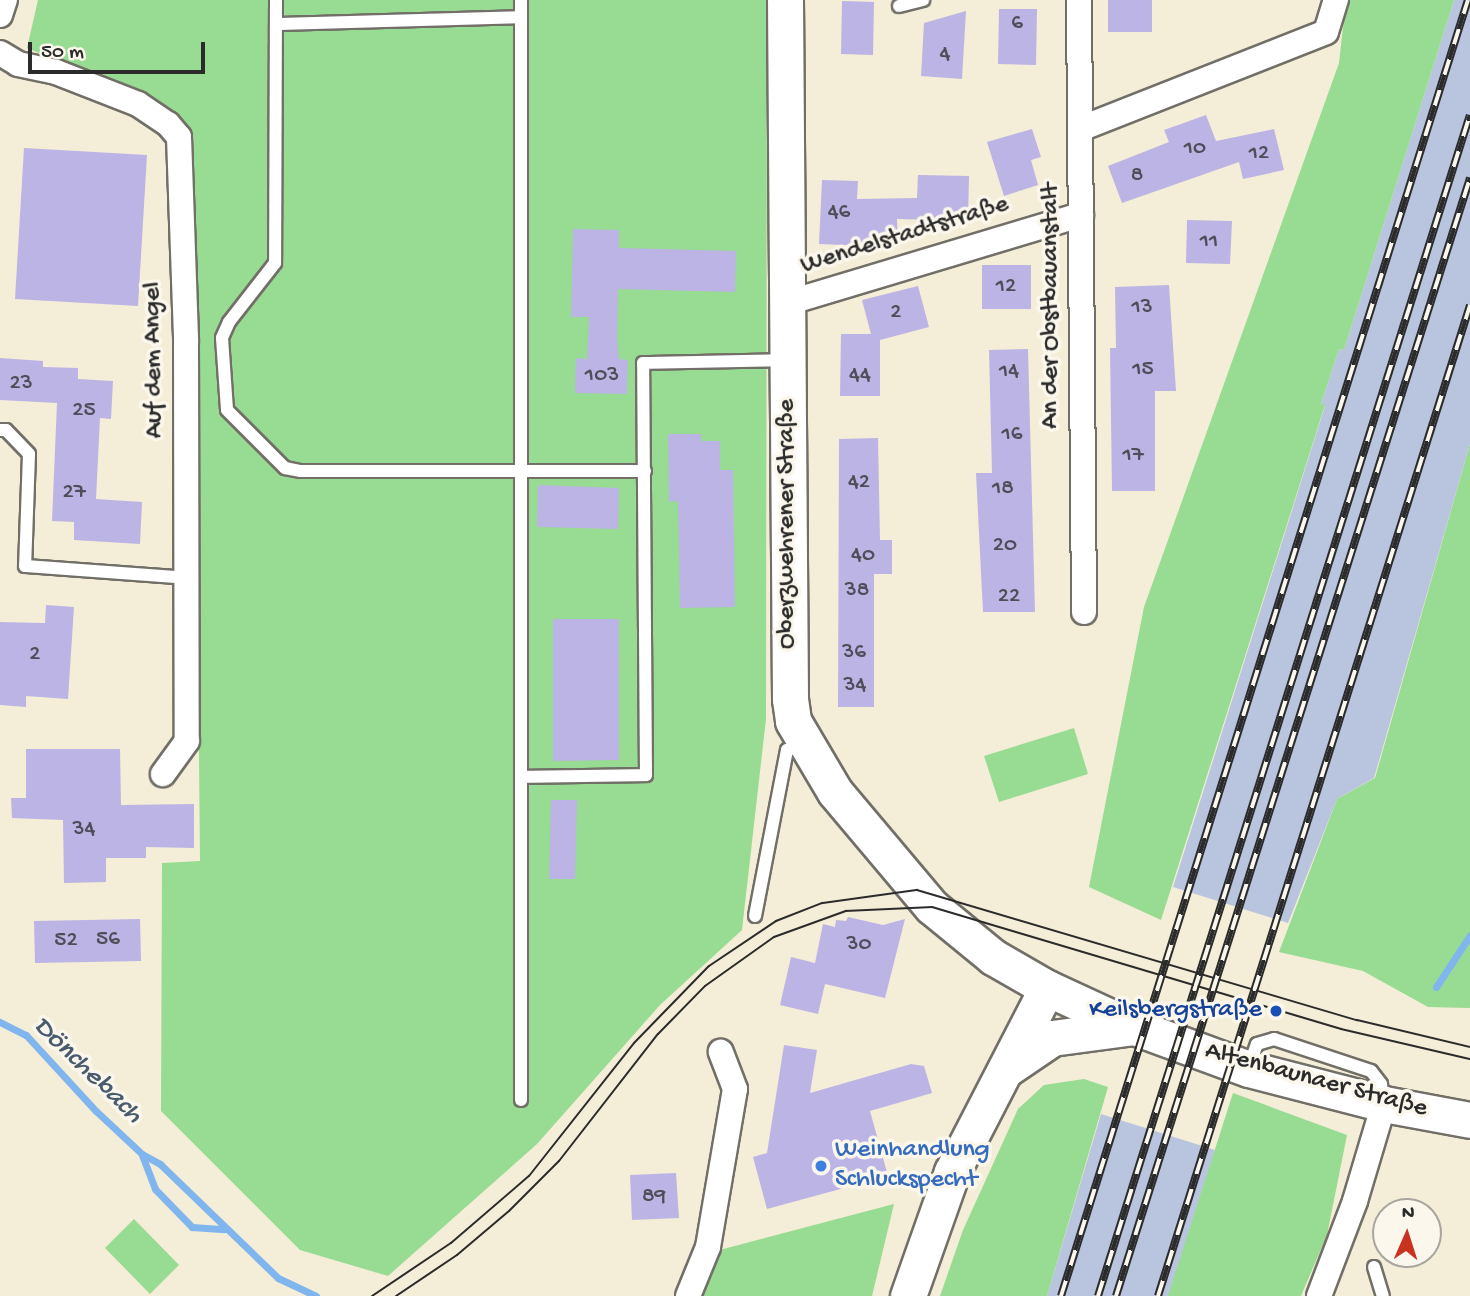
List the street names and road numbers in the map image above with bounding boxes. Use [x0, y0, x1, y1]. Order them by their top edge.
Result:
street label: An der Obstbauanstalt [1036, 183, 1068, 429]
street label: Wendelstadtstraße [797, 190, 1013, 282]
street label: Auf dem Angel [138, 281, 172, 439]
street label: Oberzwehrener Straße [772, 399, 804, 649]
street label: Altenbaunaer Straße [1201, 1036, 1431, 1126]

